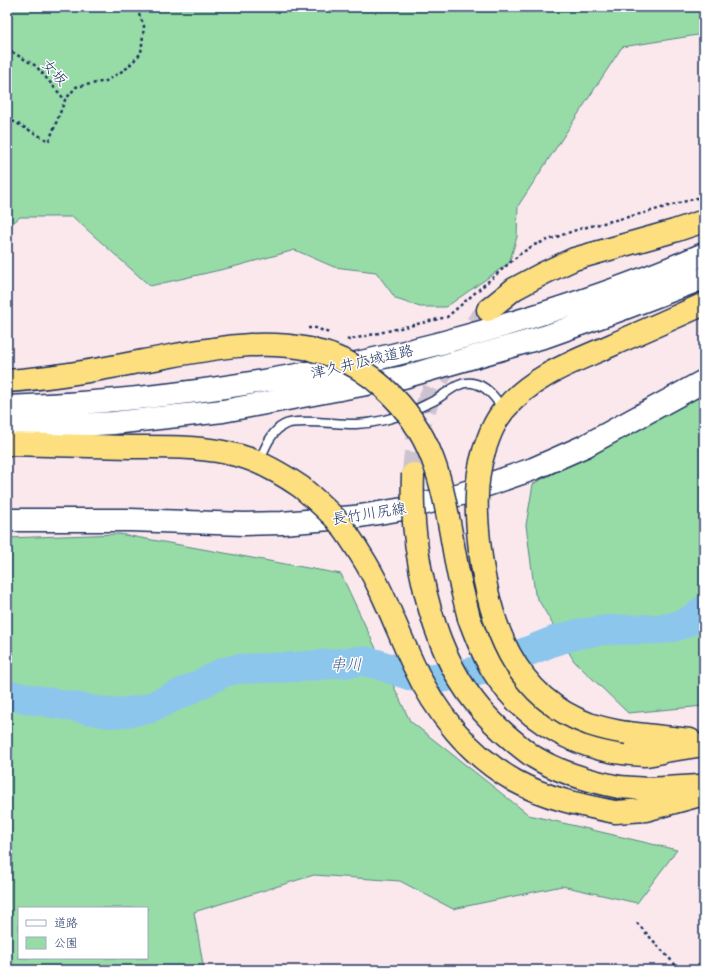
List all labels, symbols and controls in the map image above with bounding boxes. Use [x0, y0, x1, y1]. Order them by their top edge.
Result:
street label: 女坂 [37, 54, 73, 90]
street label: 津久井広域道路 [308, 339, 416, 383]
street label: 長竹川尻線 [330, 497, 408, 529]
water label: 串川 [330, 653, 362, 675]
legend [18, 907, 148, 959]
text: 道路 [54, 914, 78, 931]
text: 公園 [54, 934, 78, 951]

